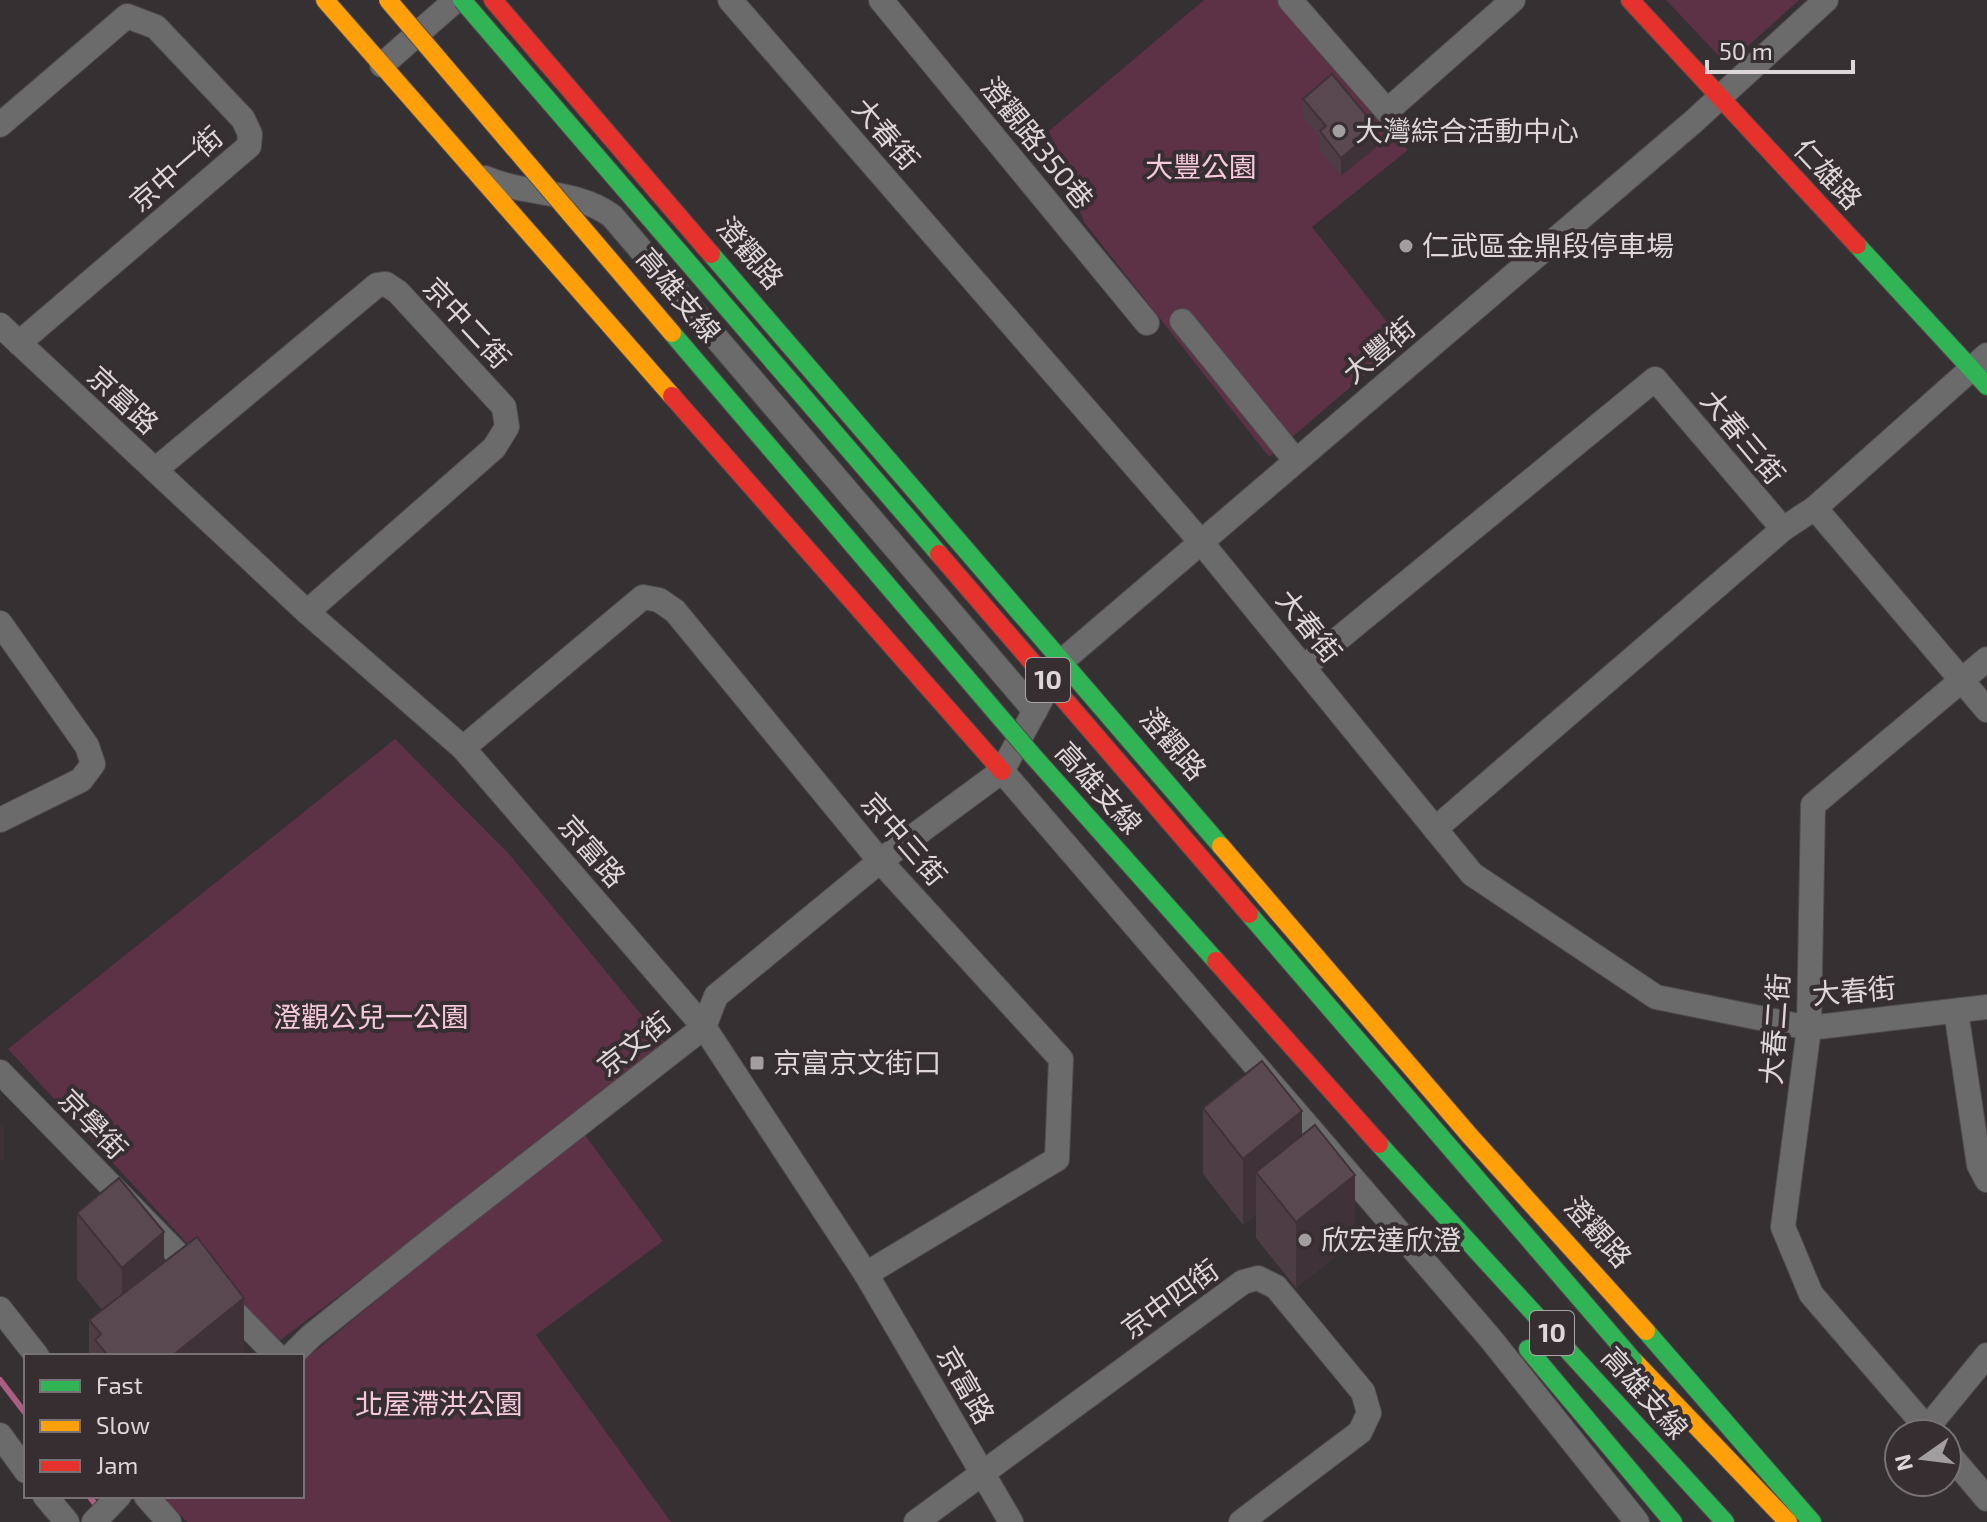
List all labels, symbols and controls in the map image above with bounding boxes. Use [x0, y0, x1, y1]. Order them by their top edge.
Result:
scale bar [1707, 24, 1853, 74]
text: 50 m [1719, 36, 1773, 65]
street label: 澄觀路350巷 [974, 70, 1101, 215]
street label: 大春街 [846, 90, 927, 176]
place label: 大灣綜合活動中心 [1355, 113, 1579, 147]
street label: 京中一街 [122, 119, 229, 218]
marker: 大灣綜合活動中心 [1330, 122, 1348, 140]
street label: 仁雄路 [1788, 131, 1870, 216]
park label: 大豐公園 [1145, 149, 1257, 183]
street label: 澄觀路 [710, 209, 791, 295]
place label: 仁武區金鼎段停車場 [1422, 228, 1674, 262]
marker: 仁武區金鼎段停車場 [1397, 237, 1415, 255]
street label: 高雄支線 [631, 241, 729, 348]
street label: 京中二街 [417, 270, 518, 375]
street label: 大豐街 [1335, 309, 1421, 389]
street label: 京富路 [81, 358, 166, 440]
street label: 大春三街 [1695, 383, 1793, 490]
street label: 大春街 [1270, 582, 1349, 669]
road number: 10 [1026, 658, 1070, 702]
street label: 澄觀路 [1133, 700, 1214, 786]
street label: 高雄支線 [1050, 734, 1150, 840]
street label: 京中三街 [855, 785, 954, 892]
street label: 京富路 [552, 807, 633, 893]
street label: 大春街 [1811, 969, 1897, 1011]
street label: 大春二街 [1753, 972, 1795, 1086]
park label: 澄觀公兒一公園 [273, 999, 469, 1033]
street label: 京文街 [590, 1004, 677, 1082]
place label: 京富京文街口 [773, 1045, 941, 1079]
marker: 京富京文街口 [748, 1054, 766, 1072]
street label: 京學街 [52, 1081, 135, 1165]
street label: 澄觀路 [1558, 1189, 1639, 1274]
place label: 欣宏達欣澄 [1321, 1222, 1461, 1256]
marker: 欣宏達欣澄 [1296, 1231, 1314, 1249]
street label: 京中四街 [1114, 1252, 1225, 1345]
road number: 10 [1530, 1311, 1574, 1355]
street label: 高雄支線 [1596, 1339, 1696, 1445]
street label: 京富路 [931, 1340, 1003, 1429]
legend [24, 1354, 304, 1498]
text: Fast [96, 1370, 143, 1399]
park label: 北屋滯洪公園 [355, 1386, 523, 1420]
text: Slow [96, 1410, 150, 1439]
north arrow [1883, 1418, 1963, 1498]
text: Jam [96, 1450, 138, 1479]
text: N [1888, 1452, 1917, 1474]

